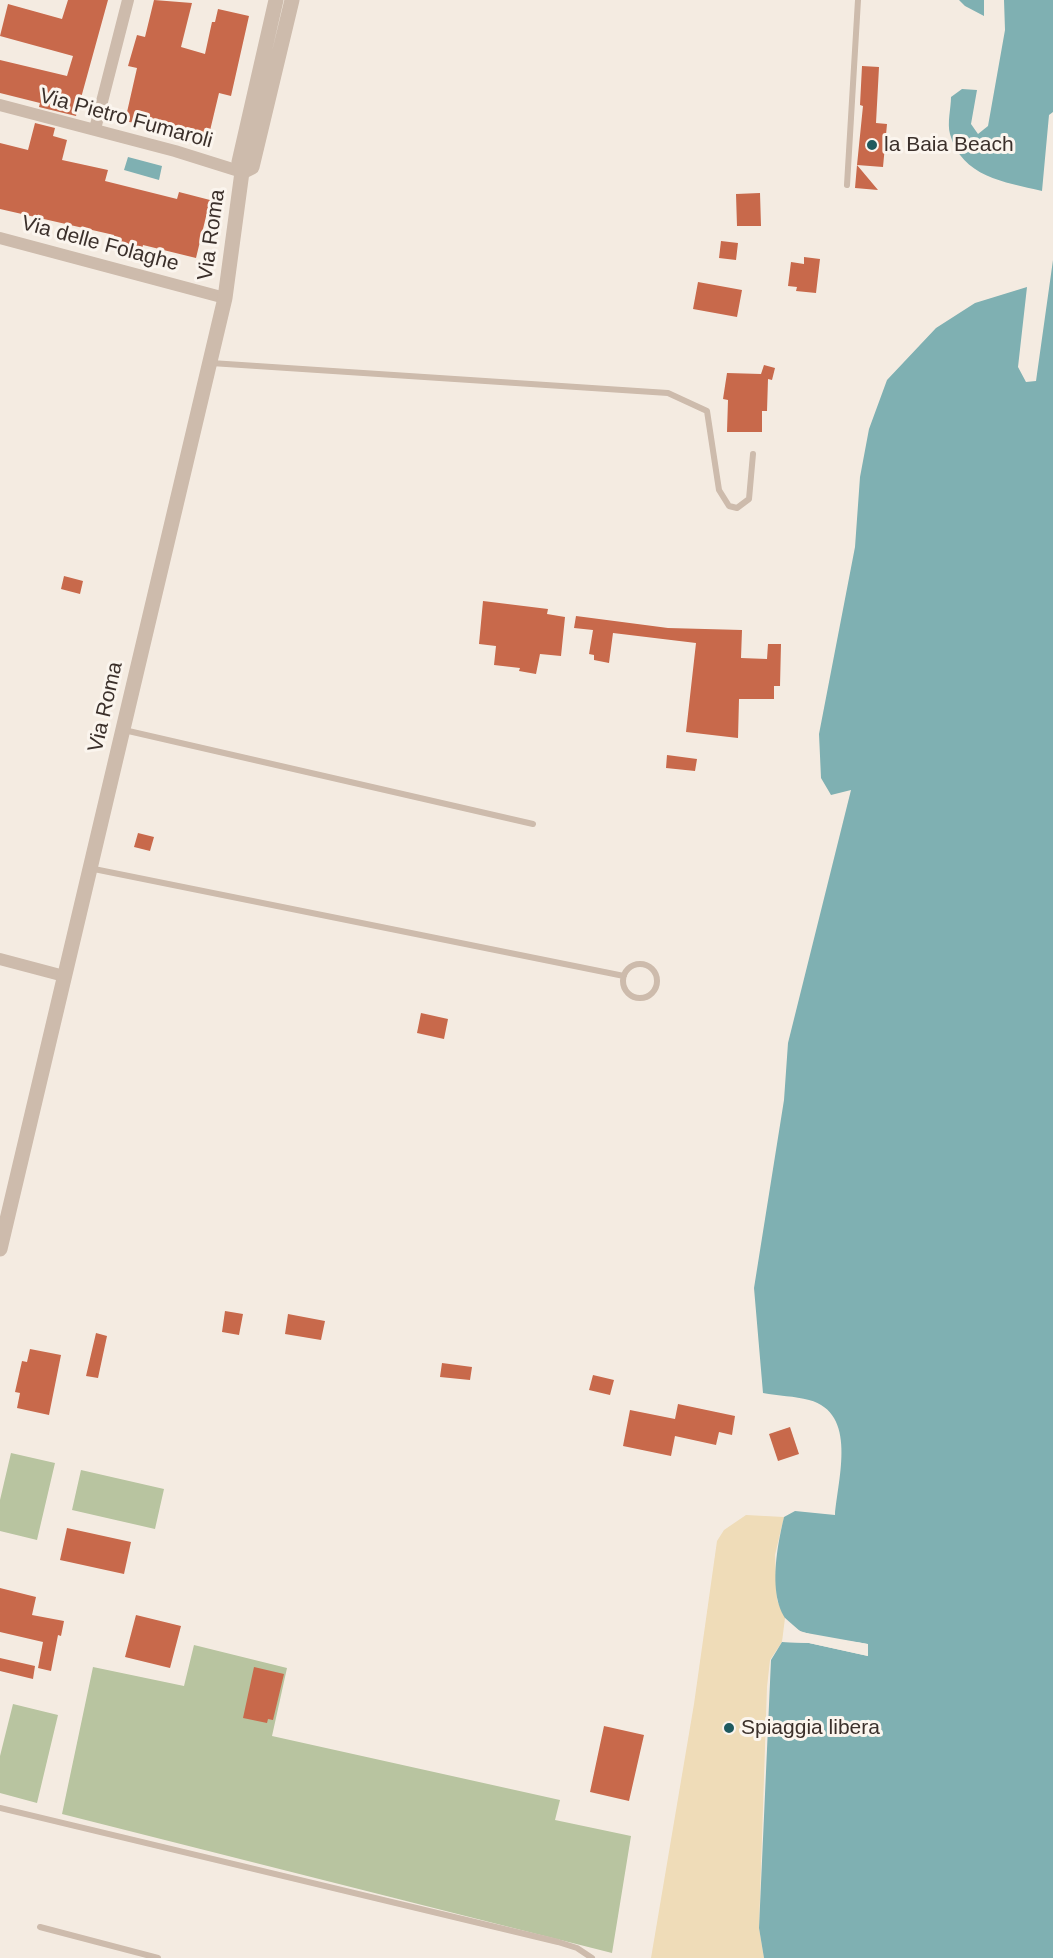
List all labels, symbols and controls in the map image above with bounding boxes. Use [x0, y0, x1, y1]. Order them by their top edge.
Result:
street label: Via Pietro Fumaroli [37, 84, 215, 154]
place label: la Baia Beach [884, 132, 1014, 158]
marker: la Baia Beach [865, 138, 879, 152]
street label: Via Roma [193, 188, 231, 282]
street label: Via delle Folaghe [19, 211, 181, 277]
street label: Via Roma [83, 659, 129, 755]
place label: Spiaggia libera [741, 1715, 880, 1741]
marker: Spiaggia libera [722, 1721, 736, 1735]

